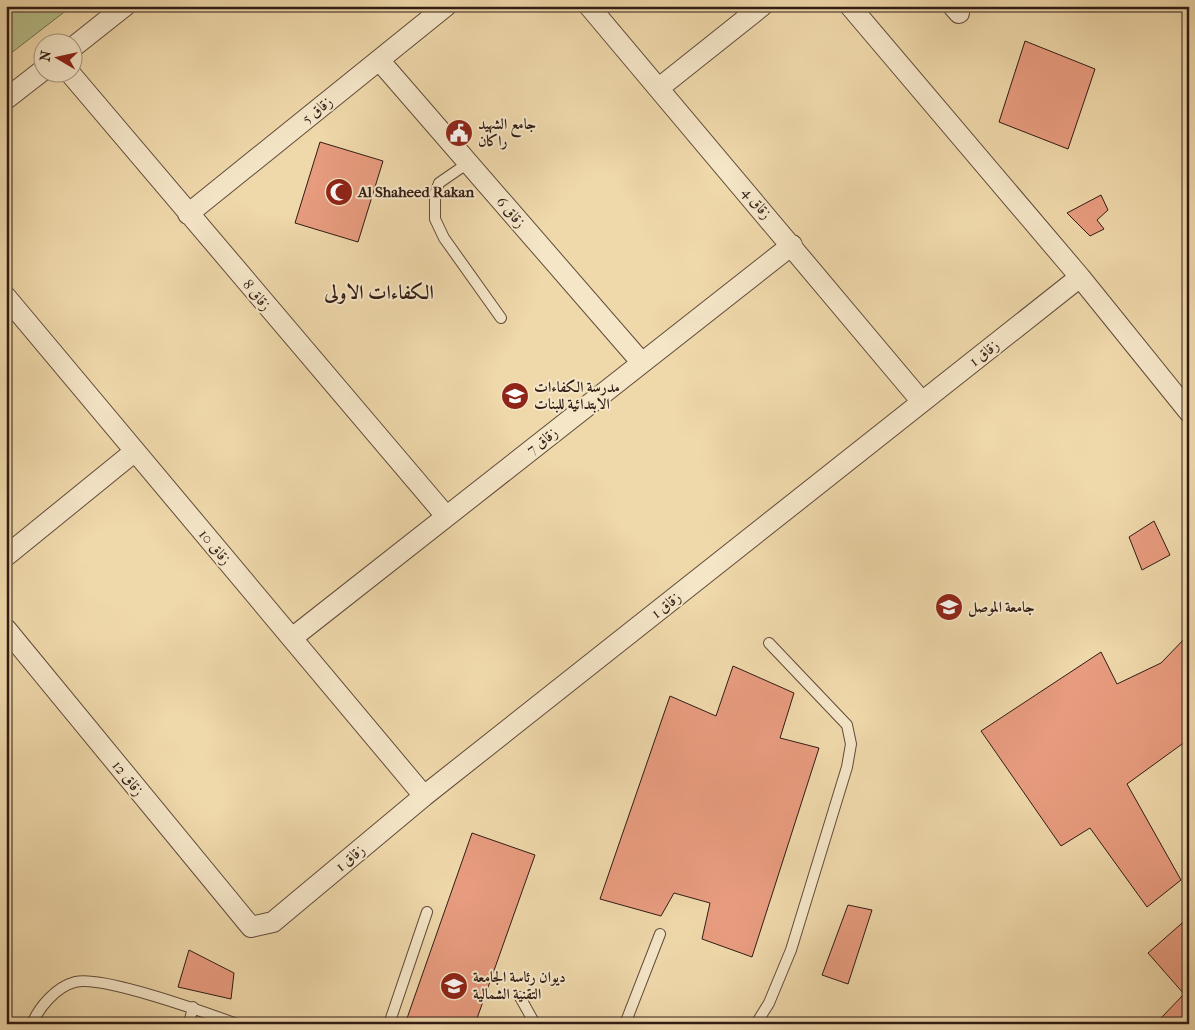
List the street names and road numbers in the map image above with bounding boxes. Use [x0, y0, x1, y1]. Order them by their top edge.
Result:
street label: زقاق 5 [298, 92, 336, 128]
street label: زقاق 4 [738, 183, 776, 223]
street label: زقاق 6 [493, 193, 529, 231]
street label: زقاق 8 [239, 276, 275, 314]
street label: زقاق 1 [966, 336, 1002, 370]
street label: زقاق 7 [523, 423, 561, 459]
street label: زقاق 10 [195, 526, 235, 568]
street label: زقاق 1 [648, 588, 684, 622]
street label: زقاق 12 [108, 757, 148, 799]
street label: زقاق 1 [332, 841, 368, 875]

